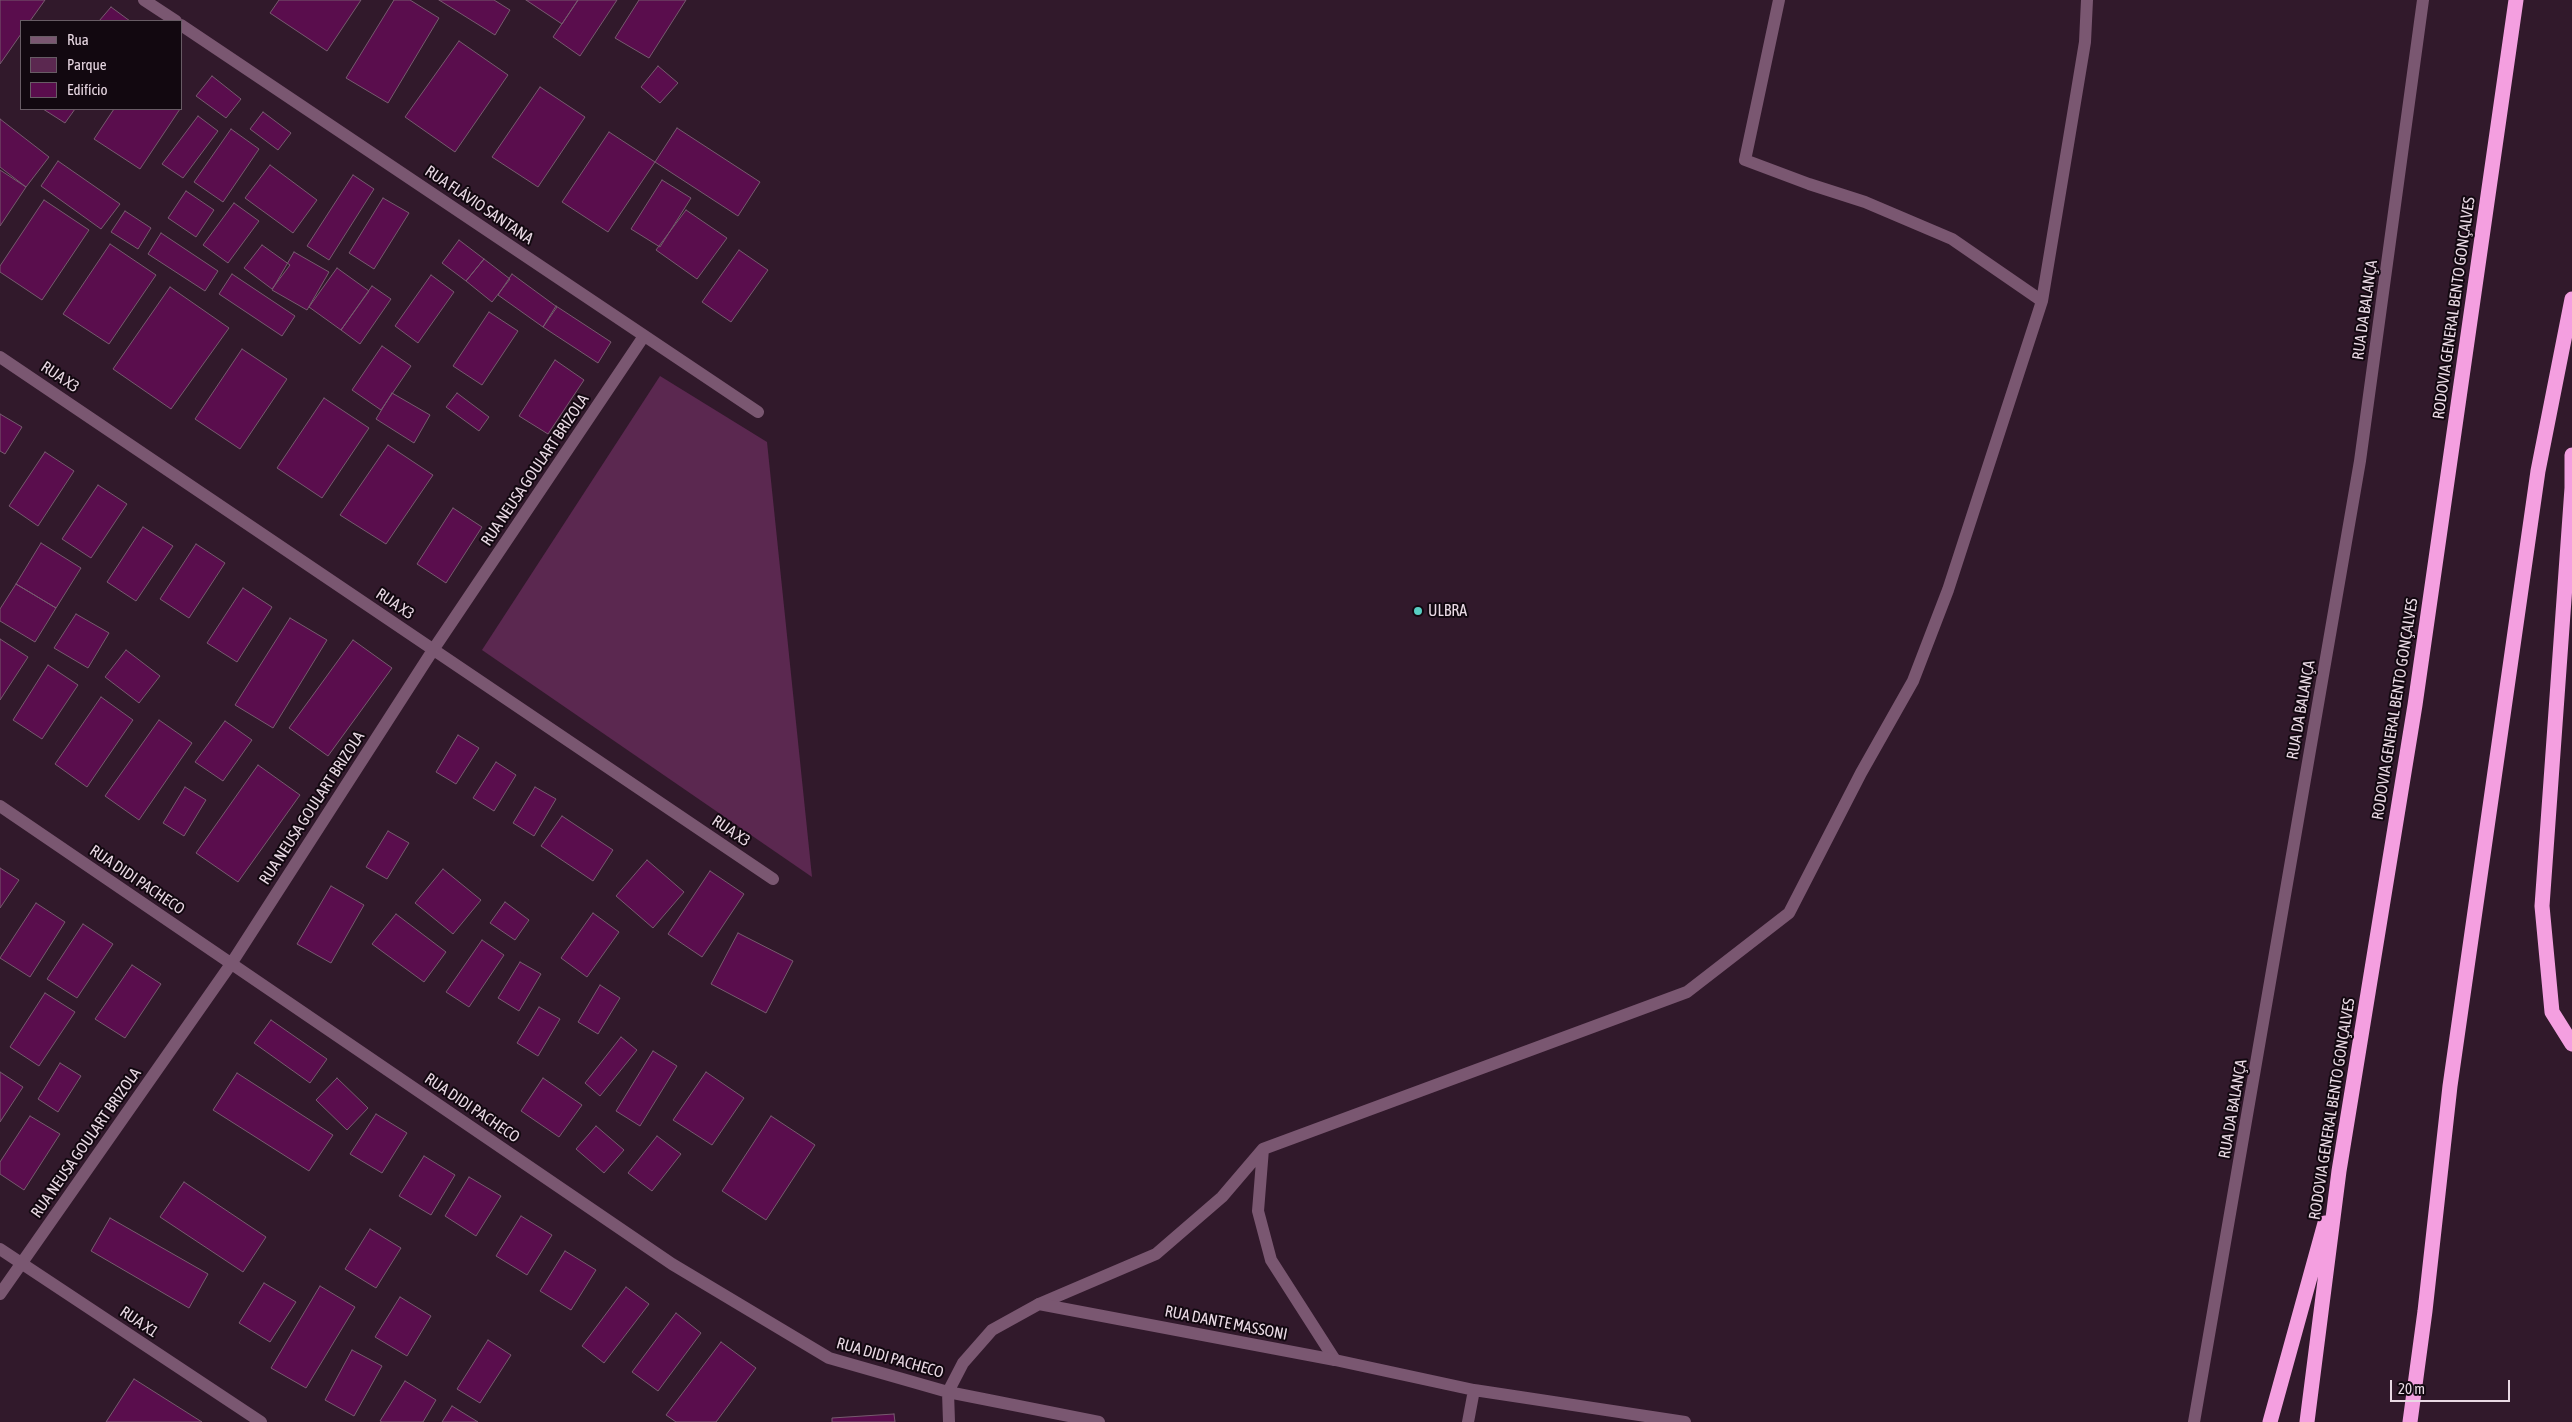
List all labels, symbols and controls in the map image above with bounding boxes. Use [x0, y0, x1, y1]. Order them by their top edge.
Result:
legend [20, 20, 182, 110]
text: Rua [67, 31, 89, 48]
text: Parque [67, 56, 107, 73]
text: Edifício [67, 81, 108, 98]
street label: RUA FLÁVIO SANTANA [421, 162, 537, 248]
street label: RODOVIA GENERAL BENTO GONÇALVES [2429, 196, 2479, 420]
street label: RUA DA BALANÇA [2349, 259, 2381, 361]
street label: RUA X3 [37, 357, 83, 397]
street label: RUA NEUSA GOULART BRIZOLA [477, 391, 593, 549]
street label: RUA X3 [372, 584, 418, 624]
street label: RODOVIA GENERAL BENTO GONÇALVES [2368, 597, 2422, 821]
place label: ULBRA [1428, 601, 1467, 621]
marker: ULBRA [1412, 605, 1424, 617]
street label: RUA DA BALANÇA [2283, 659, 2319, 761]
street label: RUA NEUSA GOULART BRIZOLA [255, 728, 369, 888]
street label: RUA X3 [708, 811, 754, 851]
street label: RUA DIDI PACHECO [86, 841, 188, 919]
street label: RODOVIA GENERAL BENTO GONÇALVES [2305, 997, 2359, 1221]
street label: RUA DA BALANÇA [2215, 1058, 2251, 1160]
street label: RUA NEUSA GOULART BRIZOLA [27, 1064, 145, 1222]
street label: RUA DIDI PACHECO [421, 1069, 523, 1147]
street label: RUA X1 [116, 1302, 162, 1342]
street label: RUA DANTE MASSONI [1163, 1302, 1289, 1344]
street label: RUA DIDI PACHECO [834, 1334, 946, 1382]
scale bar [2392, 1370, 2512, 1402]
text: 20 m [2398, 1380, 2425, 1397]

